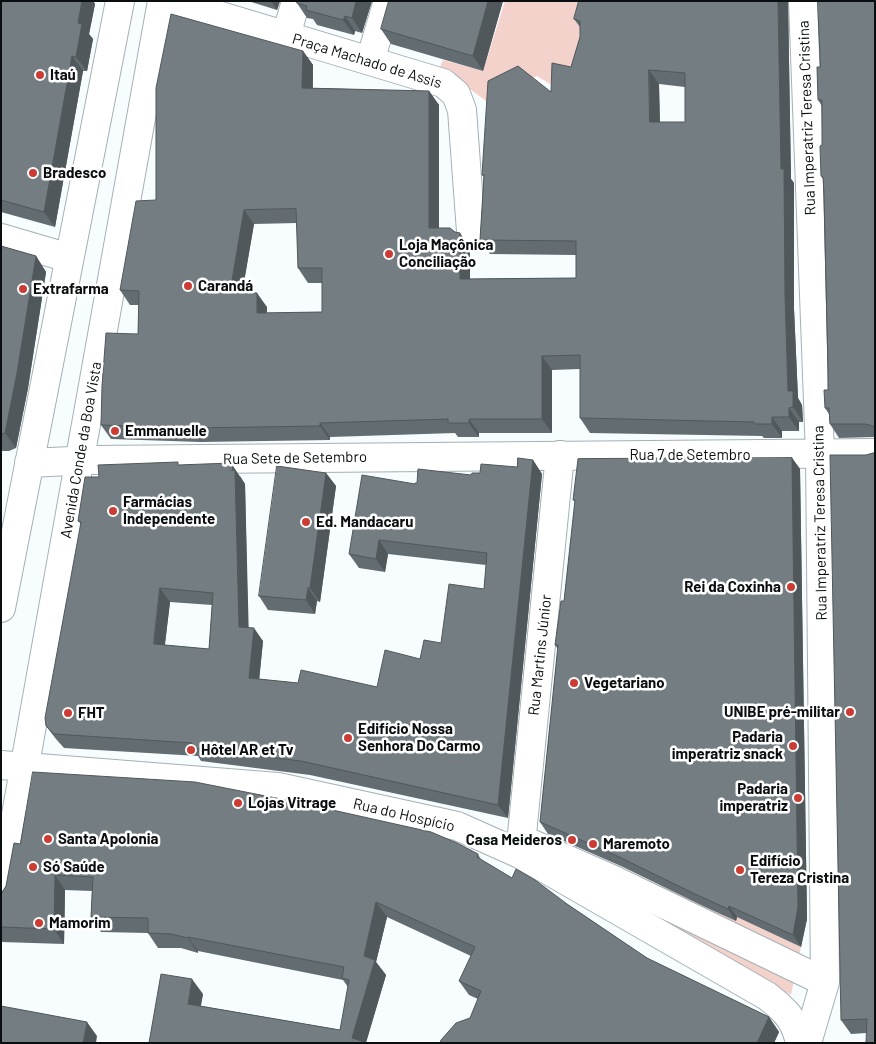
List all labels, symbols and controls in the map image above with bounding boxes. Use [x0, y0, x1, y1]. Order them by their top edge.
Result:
street label: Rua Imperatriz Teresa Cristina [795, 20, 819, 216]
street label: Praça Machado de Assis [290, 30, 444, 92]
place label: Itaú [50, 66, 76, 84]
marker: Itaú [34, 69, 46, 81]
place label: Bradesco [43, 164, 106, 182]
marker: Bradesco [27, 167, 39, 179]
place label: Loja Maçônica Conciliação [399, 236, 494, 271]
marker: Loja Maçônica Conciliação [383, 248, 395, 260]
place label: Carandá [198, 277, 253, 295]
place label: Extrafarma [33, 280, 109, 298]
marker: Carandá [182, 280, 194, 292]
marker: Extrafarma [17, 283, 29, 295]
street label: Avenida Conde da Boa Vista [57, 360, 105, 540]
place label: Emmanuelle [125, 422, 207, 440]
marker: Emmanuelle [109, 425, 121, 437]
street label: Rua Imperatriz Teresa Cristina [809, 425, 831, 621]
street label: Rua 7 de Setembro [629, 446, 751, 464]
street label: Rua Sete de Setembro [223, 448, 367, 468]
place label: Farmácias Independente [123, 493, 215, 528]
marker: Farmácias Independente [107, 505, 119, 517]
place label: Ed. Mandacaru [316, 513, 413, 531]
marker: Ed. Mandacaru [300, 516, 312, 528]
place label: Rei da Coxinha [684, 578, 781, 596]
marker: Rei da Coxinha [785, 581, 797, 593]
street label: Rua Martins Júnior [525, 593, 555, 717]
place label: Vegetariano [584, 674, 665, 692]
marker: Vegetariano [568, 677, 580, 689]
place label: UNIBE pré-militar [724, 703, 840, 721]
place label: FHT [78, 704, 105, 722]
marker: UNIBE pré-militar [844, 706, 856, 718]
marker: FHT [62, 707, 74, 719]
place label: Edifício Nossa Senhora Do Carmo [358, 720, 481, 755]
place label: Padaria imperatriz snack [672, 728, 783, 763]
marker: Edifício Nossa Senhora Do Carmo [342, 732, 354, 744]
marker: Padaria imperatriz snack [787, 740, 799, 752]
place label: Hôtel AR et Tv [201, 741, 294, 759]
marker: Hôtel AR et Tv [185, 744, 197, 756]
place label: Padaria imperatriz [719, 780, 788, 815]
marker: Padaria imperatriz [792, 792, 804, 804]
place label: Lojas Vitrage [248, 794, 336, 812]
street label: Rua do Hospício [351, 795, 457, 835]
marker: Lojas Vitrage [232, 797, 244, 809]
place label: Santa Apolonia [58, 830, 158, 848]
place label: Casa Meideros [466, 831, 562, 849]
marker: Santa Apolonia [42, 833, 54, 845]
marker: Casa Meideros [566, 834, 578, 846]
place label: Maremoto [603, 835, 670, 853]
marker: Maremoto [587, 838, 599, 850]
place label: Edifício Tereza Cristina [750, 852, 849, 887]
place label: Só Saúde [43, 858, 105, 876]
marker: Só Saúde [27, 861, 39, 873]
marker: Edifício Tereza Cristina [734, 864, 746, 876]
place label: Mamorim [49, 914, 111, 932]
marker: Mamorim [33, 917, 45, 929]

